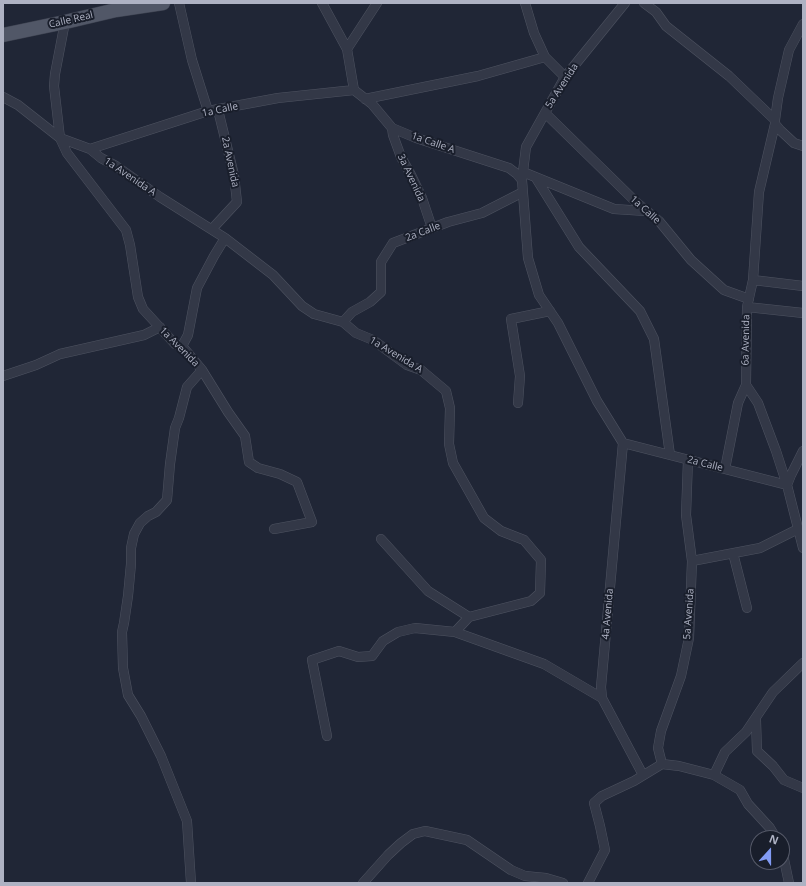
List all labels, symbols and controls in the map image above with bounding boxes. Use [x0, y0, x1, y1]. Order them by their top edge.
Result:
street label: Calle Real [48, 9, 94, 31]
street label: 5a Avenida [543, 61, 581, 111]
street label: 1a Calle [201, 100, 239, 120]
street label: 1a Calle A [410, 130, 456, 156]
street label: 2a Avenida [219, 136, 241, 188]
street label: 3a Avenida [395, 152, 427, 204]
street label: 1a Avenida A [102, 155, 158, 199]
street label: 1a Calle [627, 193, 663, 227]
street label: 2a Calle [404, 220, 442, 244]
street label: 6a Avenida [740, 314, 752, 366]
street label: 1a Avenida [157, 325, 201, 369]
street label: 1a Avenida A [367, 334, 425, 376]
street label: 2a Calle [686, 454, 724, 474]
street label: 4a Avenida [600, 588, 616, 640]
street label: 5a Avenida [681, 588, 697, 640]
north arrow [750, 830, 790, 870]
text: N [767, 831, 781, 848]

